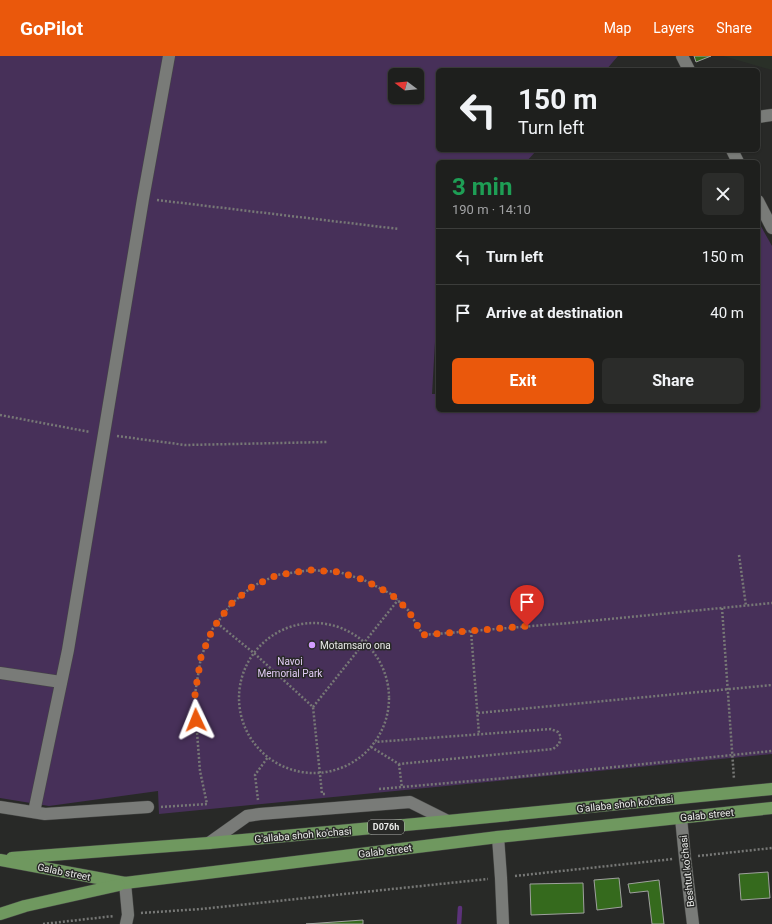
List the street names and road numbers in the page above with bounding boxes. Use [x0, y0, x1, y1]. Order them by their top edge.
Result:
street label: G'allaba shoh ko'chasi [576, 793, 674, 815]
street label: Galab street [680, 807, 734, 823]
road number: D076h [368, 820, 404, 834]
street label: G'allaba shoh ko'chasi [254, 825, 352, 845]
street label: Beshtut ko'chasi [678, 835, 696, 907]
street label: Galab street [358, 842, 412, 860]
street label: Galab street [37, 861, 91, 883]

